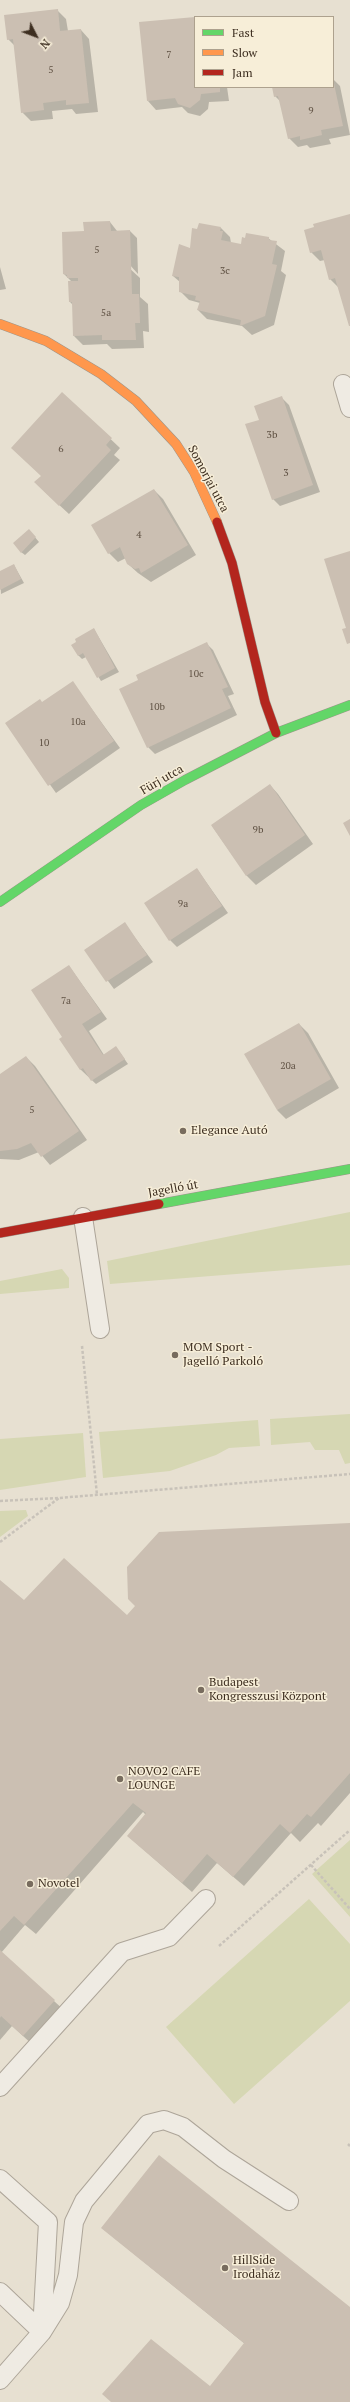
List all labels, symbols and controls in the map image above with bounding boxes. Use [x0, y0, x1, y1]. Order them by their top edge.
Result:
north arrow [16, 16, 56, 56]
legend [194, 16, 334, 88]
text: Fast [232, 25, 254, 40]
text: N [37, 36, 53, 52]
text: Slow [232, 45, 257, 60]
house number: 7 [166, 49, 172, 61]
house number: 5 [48, 64, 54, 76]
text: Jam [232, 65, 253, 80]
house number: 9 [308, 105, 314, 117]
house number: 5 [94, 244, 100, 256]
house number: 3c [220, 265, 230, 277]
house number: 5a [101, 307, 111, 319]
house number: 3b [267, 429, 277, 441]
house number: 6 [58, 443, 64, 455]
street label: Somorjai utca [184, 443, 232, 515]
house number: 3 [283, 467, 289, 479]
house number: 4 [136, 529, 142, 541]
house number: 10c [188, 668, 204, 680]
house number: 10b [149, 701, 165, 713]
house number: 10a [70, 716, 86, 728]
house number: 10 [39, 737, 49, 749]
street label: Fürj utca [138, 762, 186, 798]
house number: 9b [253, 824, 263, 836]
house number: 9a [178, 898, 188, 910]
house number: 7a [61, 995, 71, 1007]
house number: 20a [280, 1060, 296, 1072]
house number: 5 [29, 1104, 35, 1116]
place label: Elegance Autó [191, 1124, 268, 1138]
marker: Elegance Autó [178, 1126, 188, 1136]
street label: Jagelló út [147, 1178, 199, 1200]
place label: MOM Sport - Jagelló Parkoló [183, 1341, 263, 1369]
marker: MOM Sport - Jagelló Parkoló [170, 1350, 180, 1360]
place label: Budapest Kongresszusi Központ [209, 1676, 326, 1704]
marker: Budapest Kongresszusi Központ [196, 1685, 206, 1695]
place label: NOVO2 CAFE LOUNGE [128, 1765, 200, 1793]
marker: NOVO2 CAFE LOUNGE [115, 1774, 125, 1784]
place label: Novotel [38, 1877, 80, 1891]
marker: Novotel [25, 1879, 35, 1889]
place label: HillSide Irodaház [233, 2254, 280, 2282]
marker: HillSide Irodaház [220, 2263, 230, 2273]

